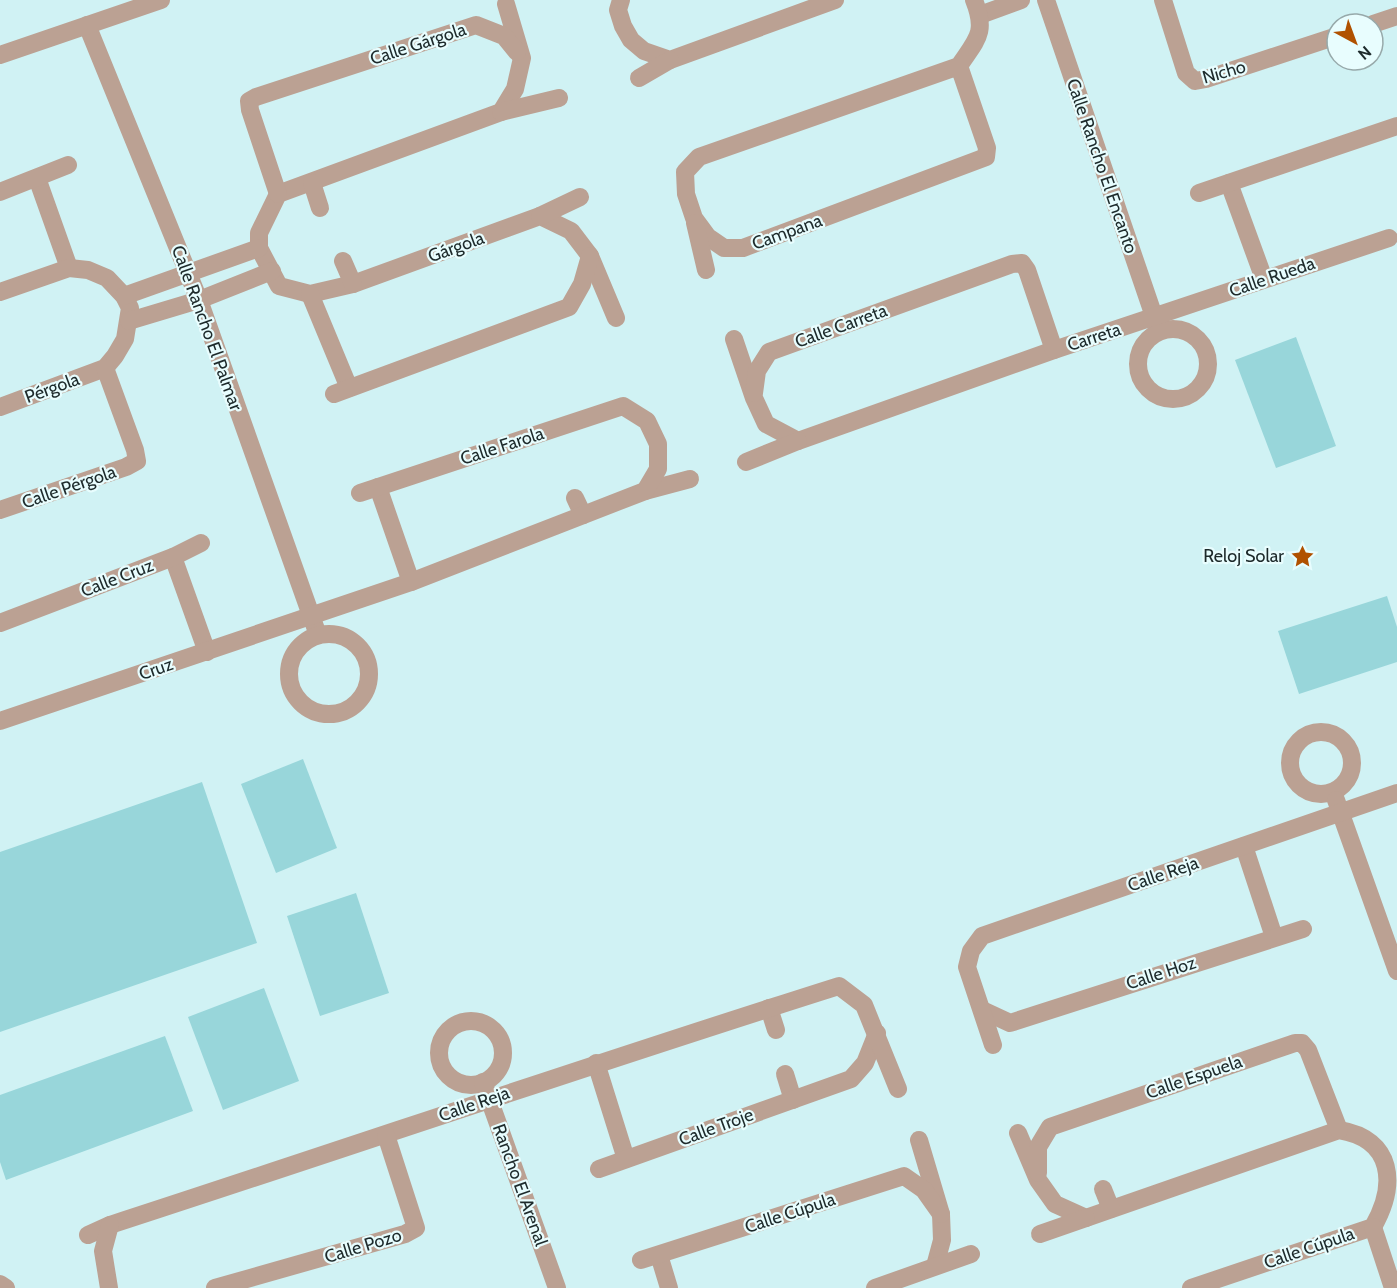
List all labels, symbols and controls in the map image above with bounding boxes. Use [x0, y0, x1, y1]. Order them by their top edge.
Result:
north arrow [1325, 12, 1385, 72]
street label: Calle Gárgola [367, 18, 469, 70]
text: N [1354, 42, 1375, 64]
street label: Nicho [1200, 55, 1248, 89]
street label: Calle Rancho El Encanto [1062, 76, 1142, 256]
street label: Campana [749, 209, 825, 255]
street label: Gárgola [425, 227, 487, 267]
street label: Calle Rancho El Palmar [167, 242, 247, 414]
street label: Calle Rueda [1226, 252, 1318, 302]
street label: Calle Carreta [792, 299, 890, 353]
street label: Carreta [1065, 318, 1124, 356]
street label: Pérgola [22, 368, 83, 408]
street label: Calle Farola [457, 422, 547, 470]
street label: Calle Pérgola [19, 461, 119, 513]
place icon: Reloj Solar [1289, 543, 1315, 569]
place label: Reloj Solar [1203, 545, 1284, 567]
street label: Calle Cruz [78, 554, 157, 602]
street label: Cruz [136, 653, 176, 685]
street label: Calle Reja [1125, 852, 1202, 896]
street label: Calle Hoz [1123, 951, 1199, 995]
street label: Calle Espuela [1143, 1050, 1245, 1104]
street label: Calle Reja [436, 1082, 513, 1126]
street label: Calle Troje [676, 1103, 756, 1151]
street label: Rancho El Arenal [488, 1121, 553, 1250]
street label: Calle Cúpula [742, 1188, 838, 1238]
street label: Calle Cúpula [1261, 1222, 1357, 1274]
street label: Calle Pozo [322, 1224, 404, 1268]

